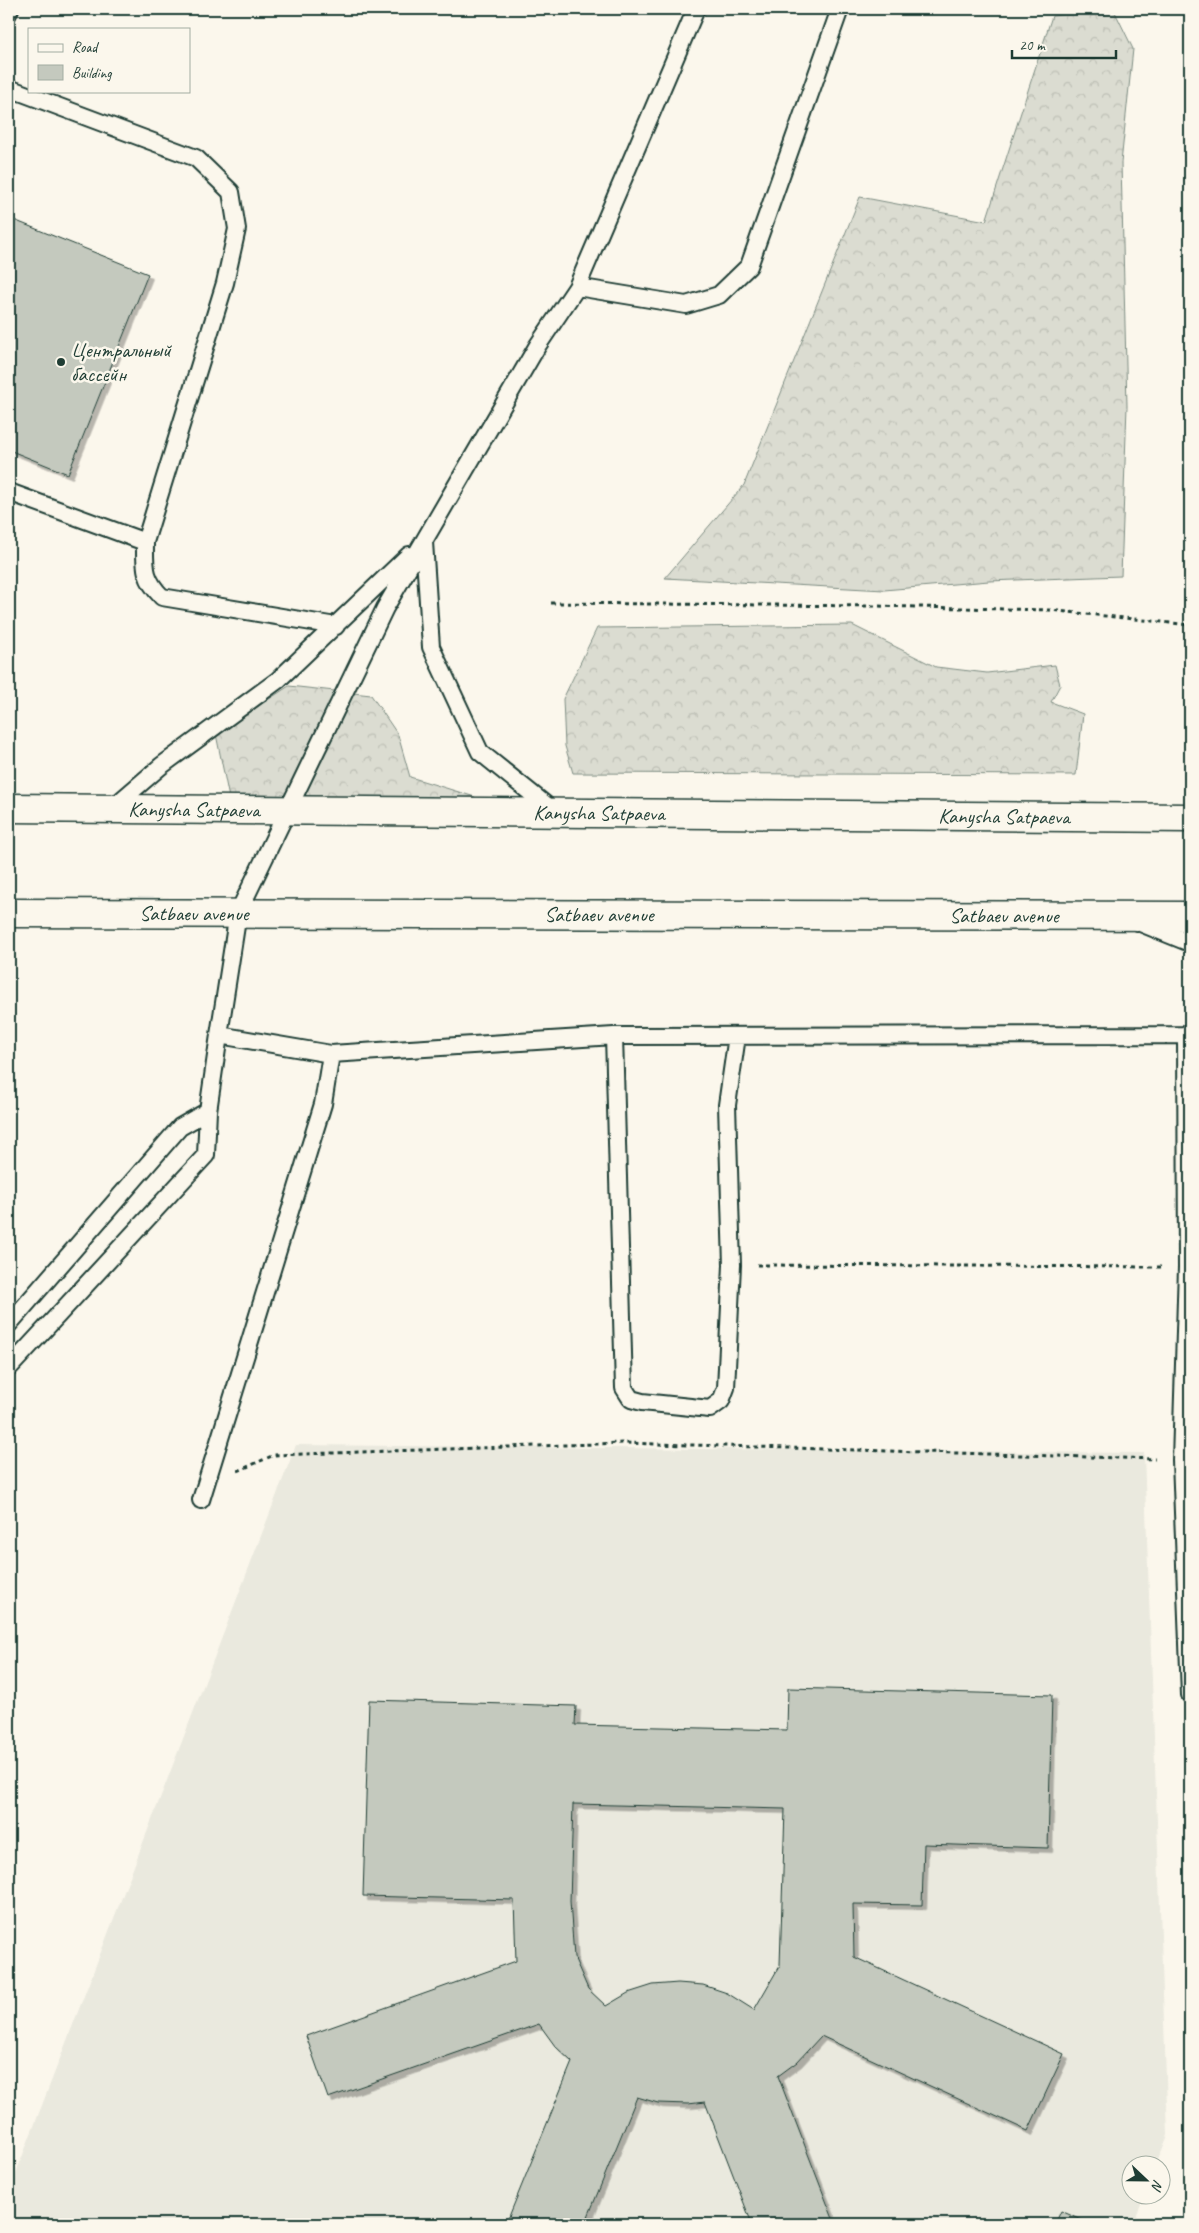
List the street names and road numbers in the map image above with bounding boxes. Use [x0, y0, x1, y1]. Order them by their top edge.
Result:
street label: Kanysha Satpaeva [128, 796, 262, 823]
street label: Kanysha Satpaeva [533, 799, 667, 827]
street label: Kanysha Satpaeva [938, 803, 1072, 830]
street label: Satbaev avenue [139, 900, 251, 927]
street label: Satbaev avenue [544, 901, 656, 928]
street label: Satbaev avenue [949, 902, 1061, 929]

